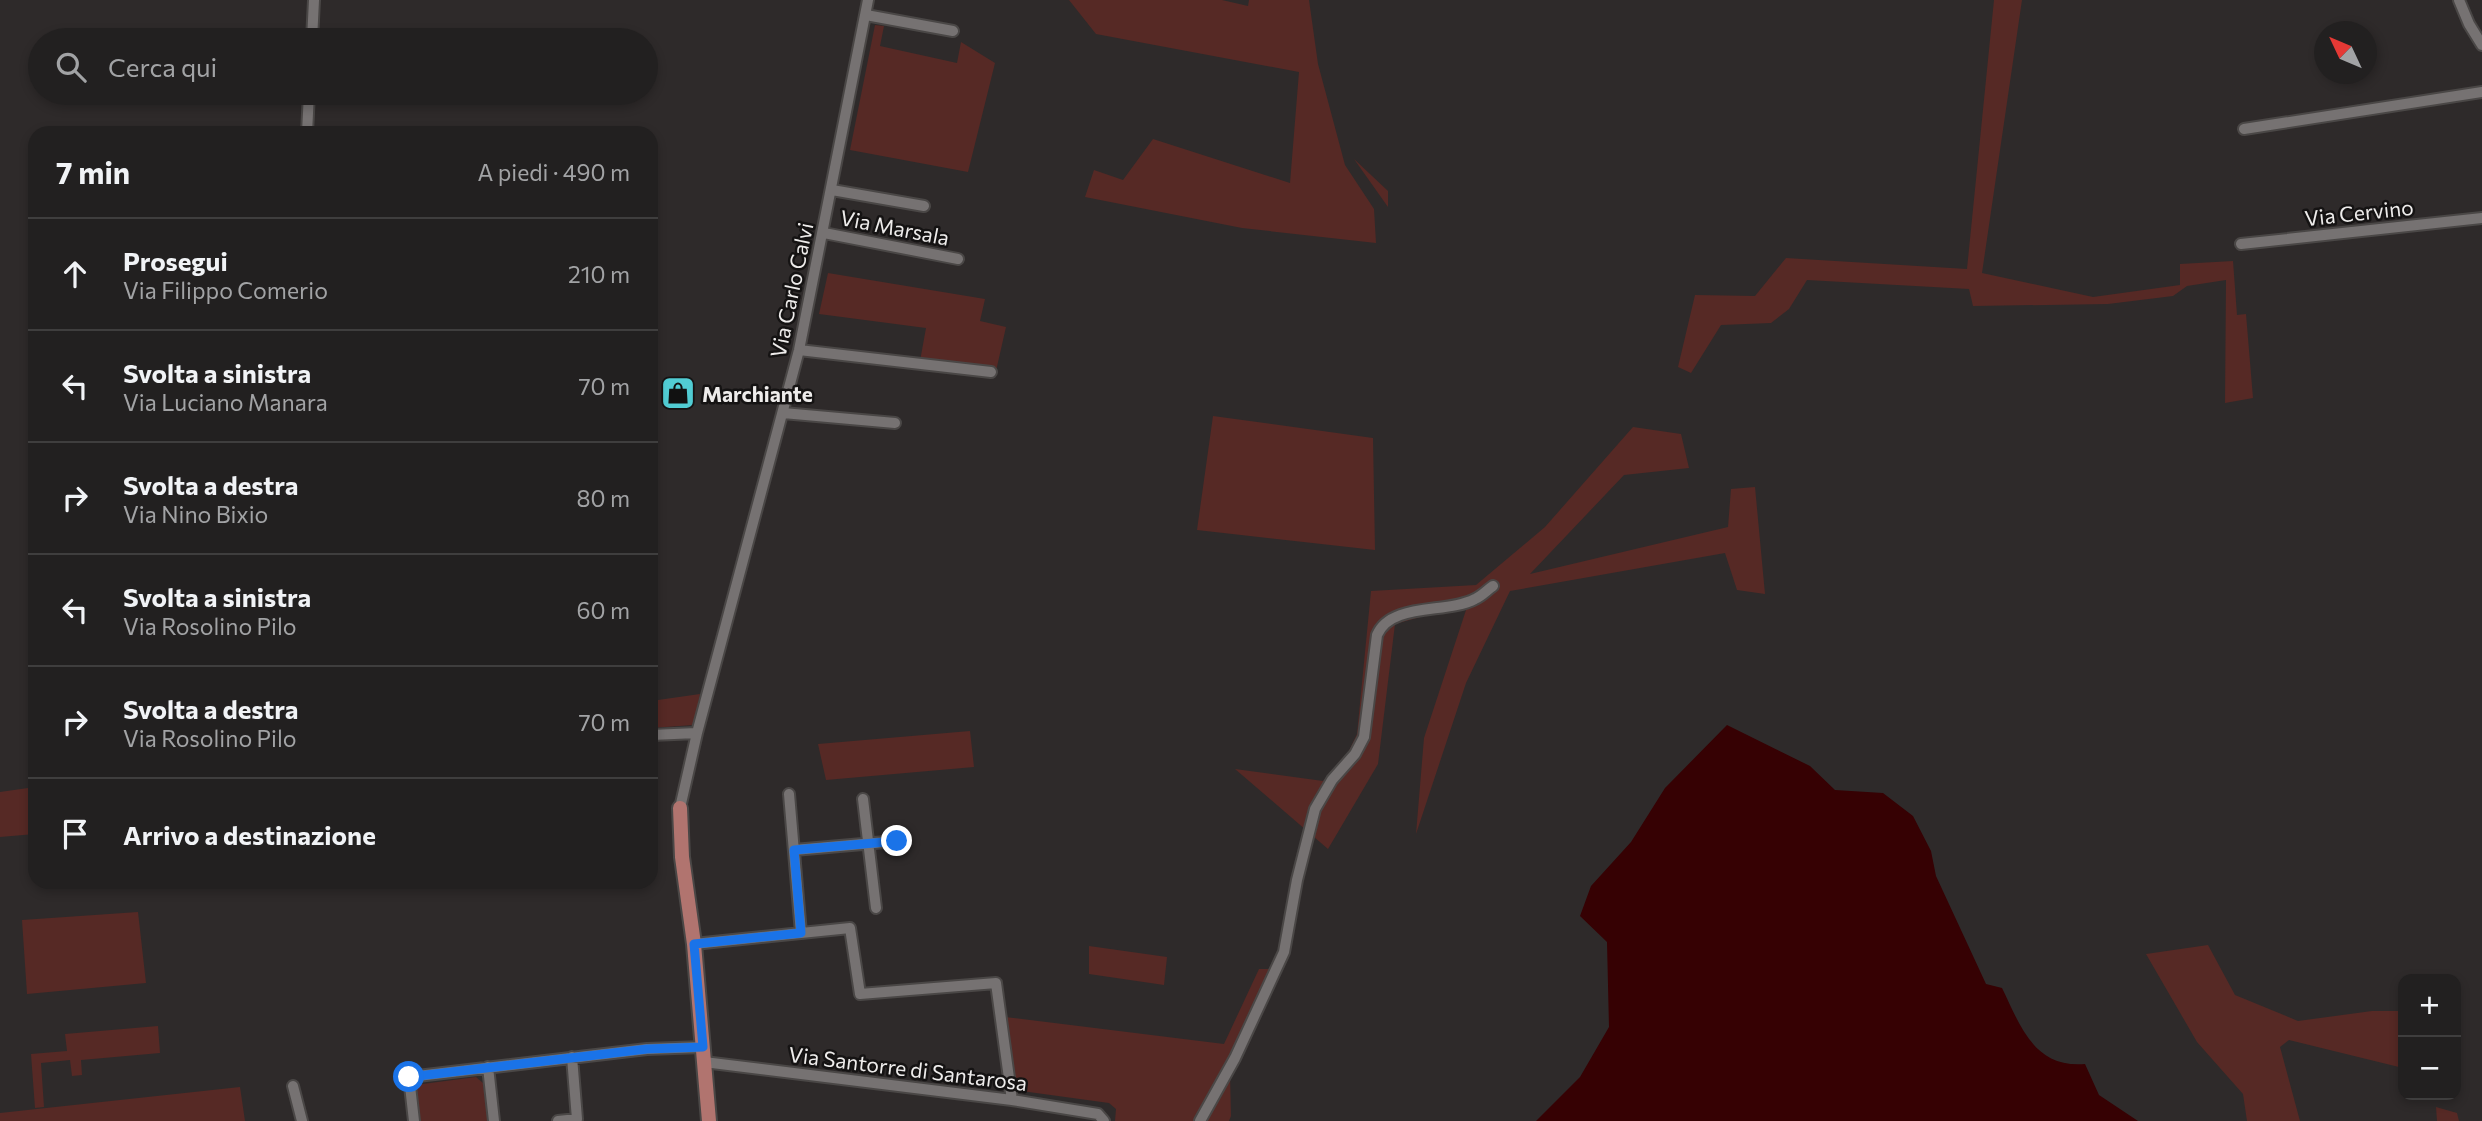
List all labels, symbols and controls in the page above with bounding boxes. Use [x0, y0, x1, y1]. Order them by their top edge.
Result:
north arrow [2314, 21, 2377, 84]
search box [28, 28, 658, 105]
icon: search [52, 48, 90, 86]
text: Cerca qui [108, 51, 217, 82]
text: 7 min [56, 153, 130, 190]
text: A piedi · 490 m [477, 158, 630, 186]
street label: Via Cervino [2303, 194, 2415, 230]
street label: Via Marsala [838, 204, 952, 250]
street label: Via Carlo Calvi [764, 220, 818, 360]
text: Prosegui [123, 245, 228, 276]
icon: ahead [56, 255, 94, 293]
text: 210 m [568, 260, 630, 288]
text: Via Filippo Comerio [123, 276, 328, 304]
text: Svolta a sinistra [123, 357, 311, 388]
icon: left [56, 367, 94, 405]
text: 70 m [578, 372, 630, 400]
shop icon: Marchiante [659, 374, 697, 412]
place label: Marchiante [702, 381, 813, 406]
text: Via Luciano Manara [123, 388, 328, 416]
text: Svolta a destra [123, 469, 298, 500]
icon: right [56, 479, 94, 517]
text: 80 m [577, 484, 630, 512]
text: Via Nino Bixio [123, 500, 268, 528]
text: Svolta a sinistra [123, 581, 311, 612]
icon: left [56, 591, 94, 629]
text: 60 m [577, 596, 630, 624]
text: Via Rosolino Pilo [123, 612, 297, 640]
text: Svolta a destra [123, 693, 298, 724]
icon: right [56, 703, 94, 741]
text: 70 m [578, 708, 630, 736]
text: Via Rosolino Pilo [123, 724, 297, 752]
icon: arrive [56, 815, 94, 853]
text: Arrivo a destinazione [123, 819, 376, 850]
route end [881, 825, 912, 856]
map controls [2398, 974, 2461, 1100]
button: + [2398, 974, 2461, 1037]
button: − [2398, 1037, 2461, 1100]
street label: Via Santorre di Santarosa [787, 1041, 1029, 1095]
route start [393, 1061, 424, 1092]

